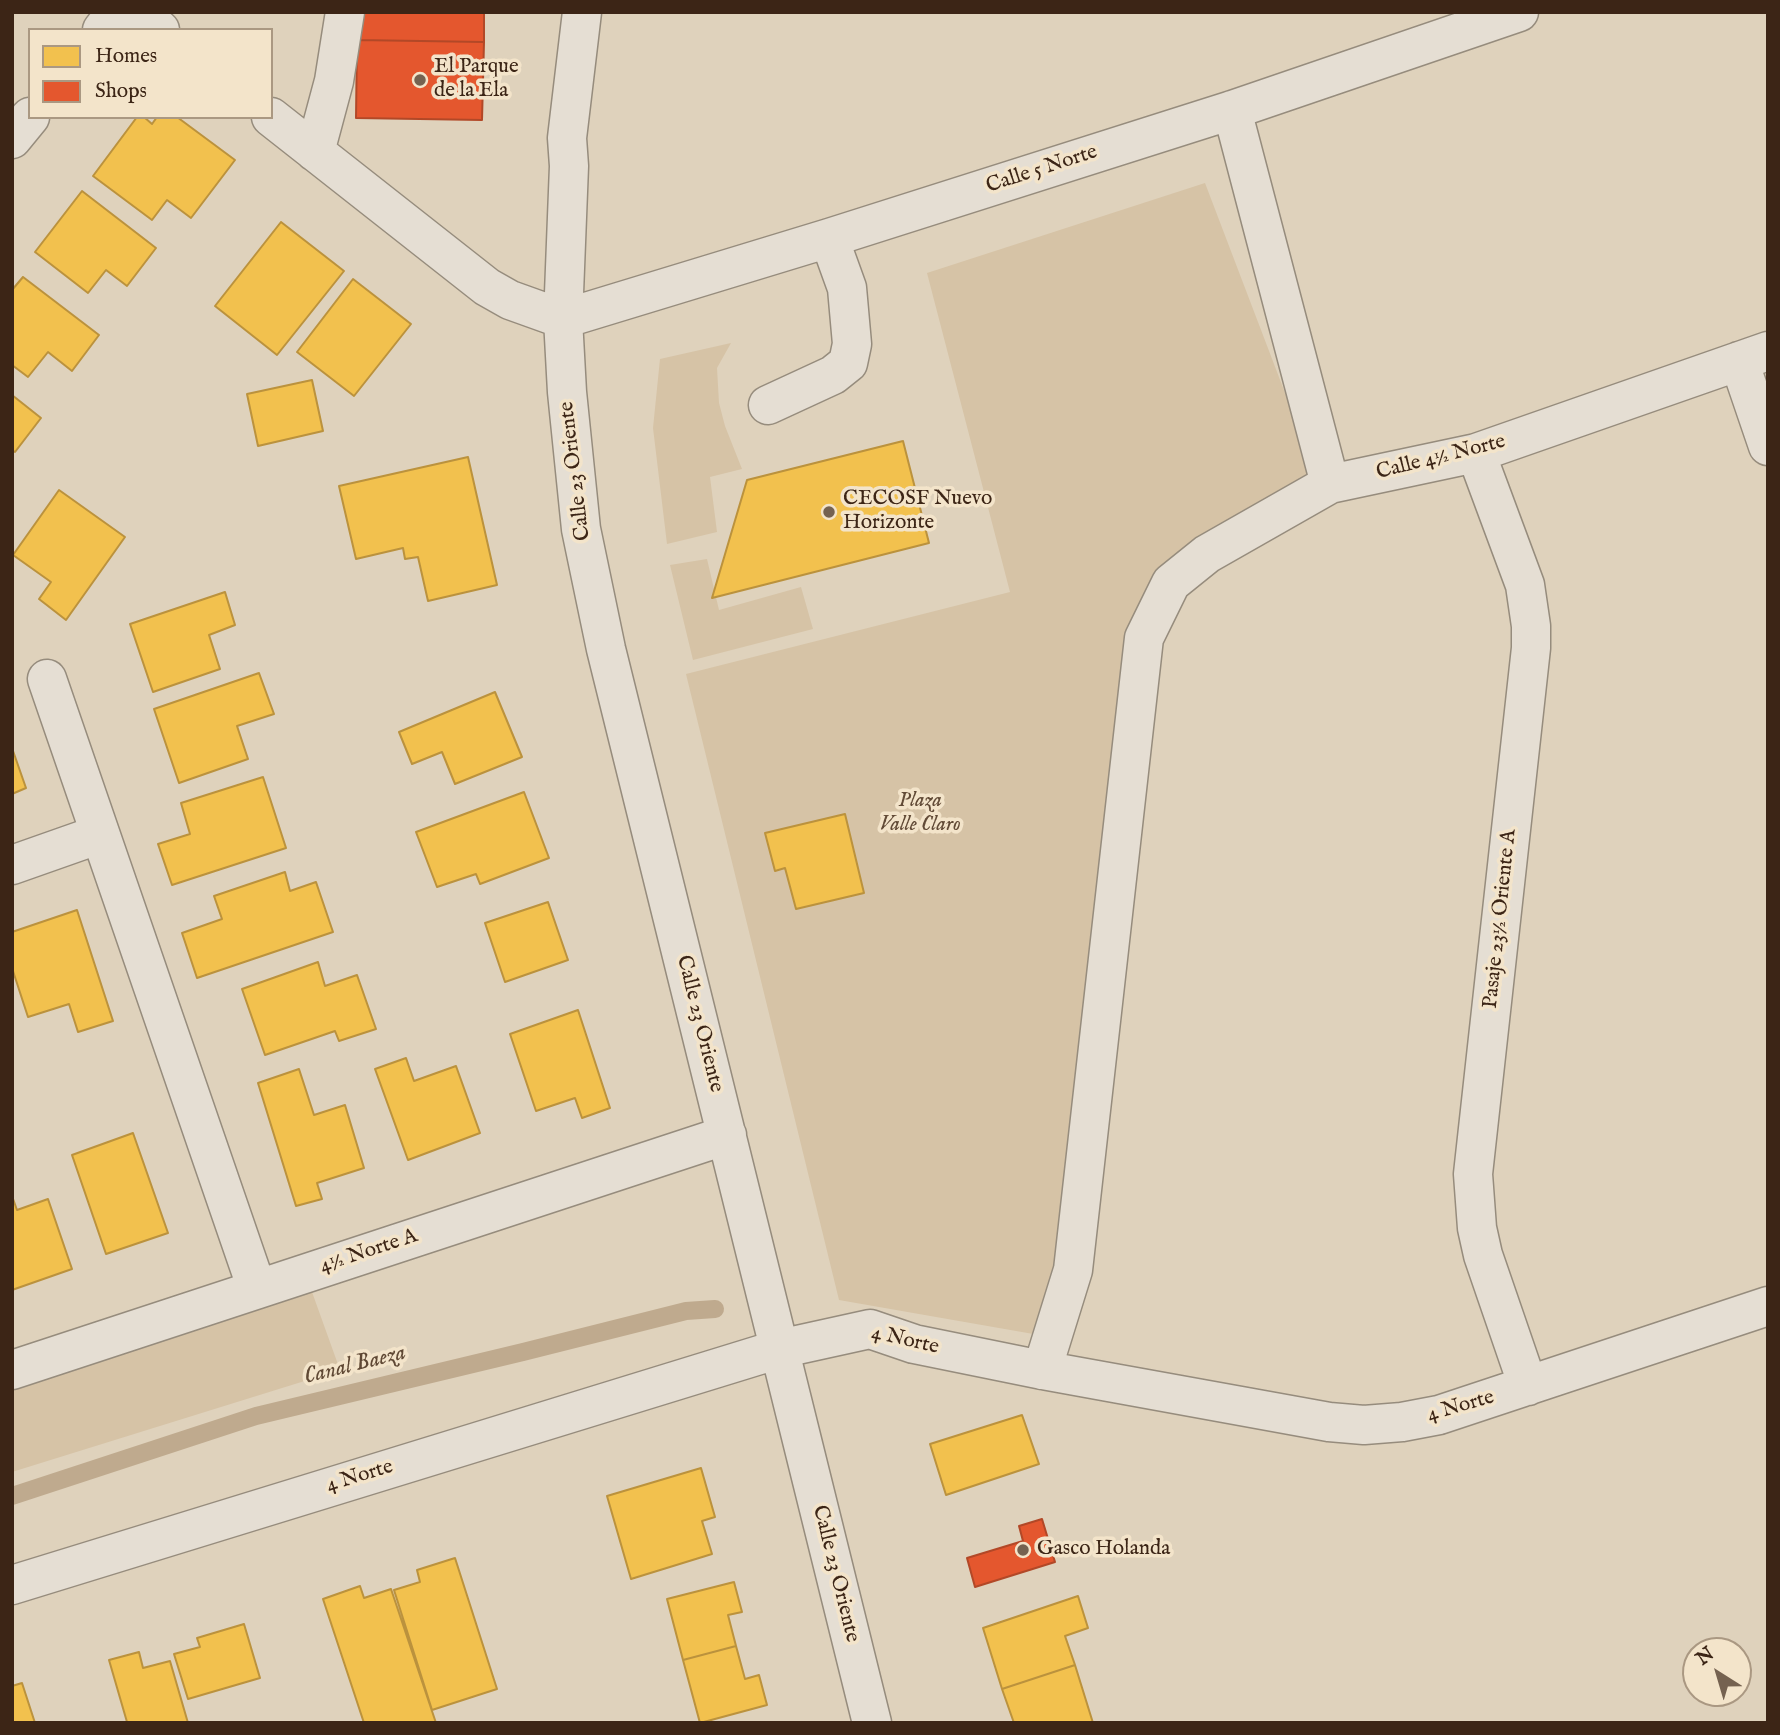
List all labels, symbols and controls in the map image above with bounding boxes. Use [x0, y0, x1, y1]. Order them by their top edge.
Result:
legend [28, 28, 273, 119]
text: Homes [95, 43, 157, 70]
place label: El Parque de la Ela [434, 55, 519, 105]
marker: El Parque de la Ela [412, 72, 428, 88]
text: Shops [95, 78, 147, 105]
street label: Calle 5 Norte [983, 140, 1101, 200]
street label: Calle 23 Oriente [555, 400, 597, 542]
street label: Calle 4½ Norte [1374, 430, 1508, 486]
place label: CECOSF Nuevo Horizonte [843, 487, 992, 537]
marker: CECOSF Nuevo Horizonte [821, 504, 837, 520]
park label: Plaza Valle Claro [879, 789, 961, 839]
street label: Pasaje 23½ Oriente A [1479, 828, 1523, 1010]
street label: Calle 23 Oriente [670, 953, 728, 1095]
street label: 4½ Norte A [317, 1224, 421, 1280]
street label: 4 Norte [869, 1321, 941, 1361]
water label: Canal Baeza [301, 1340, 409, 1392]
street label: 4 Norte [1425, 1385, 1497, 1429]
street label: 4 Norte [324, 1455, 396, 1499]
street label: Calle 23 Oriente [806, 1503, 864, 1645]
place label: Gasco Holanda [1037, 1537, 1170, 1563]
marker: Gasco Holanda [1015, 1542, 1031, 1558]
north arrow [1682, 1637, 1752, 1707]
text: N [1692, 1642, 1719, 1671]

